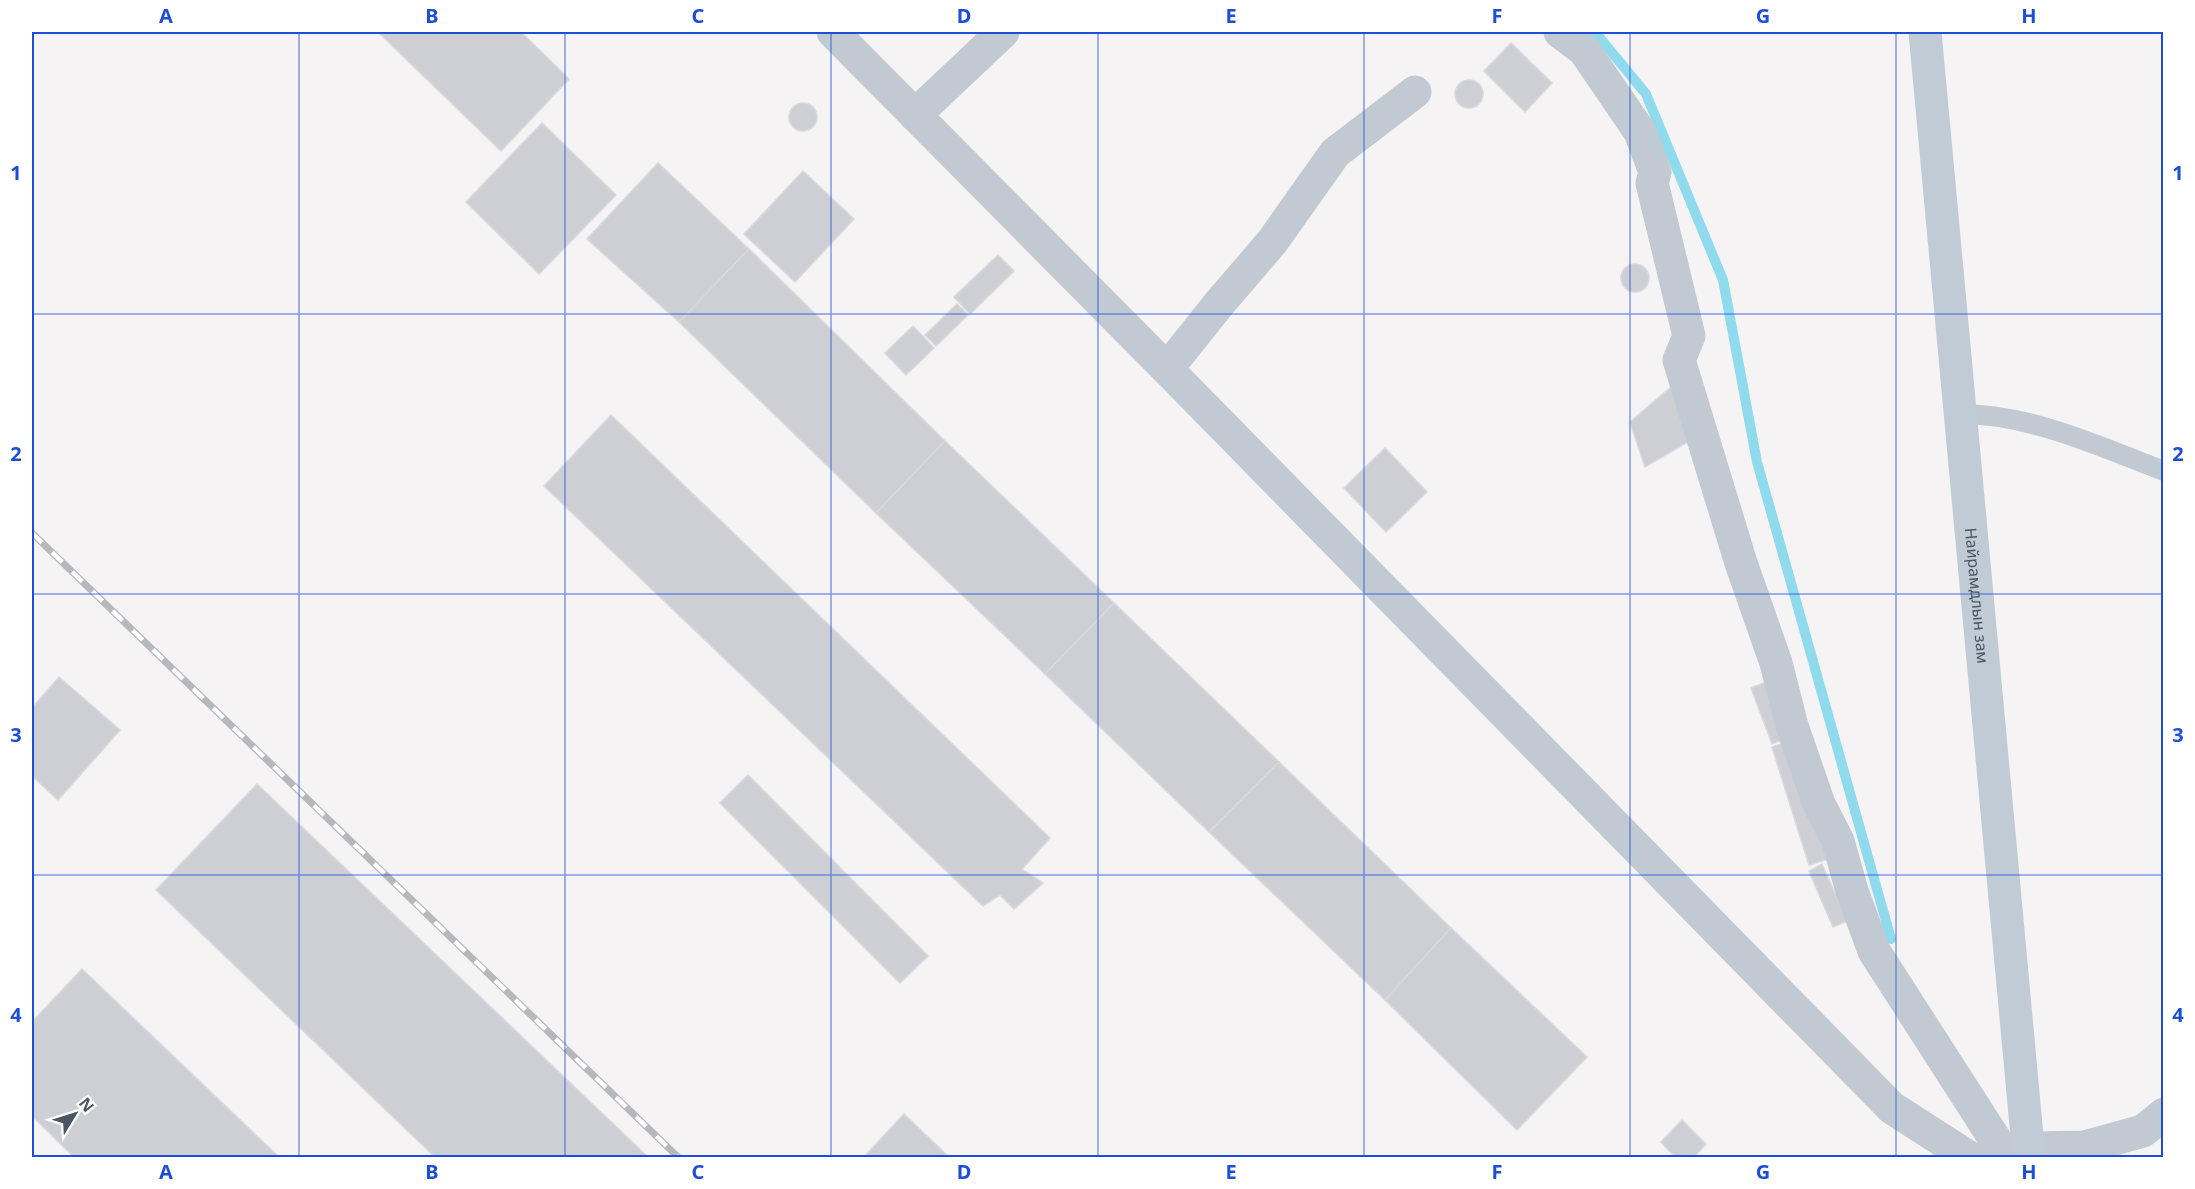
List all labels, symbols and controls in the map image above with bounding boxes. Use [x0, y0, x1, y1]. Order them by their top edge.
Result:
text: A [159, 2, 173, 29]
text: B [425, 2, 439, 29]
text: C [692, 2, 705, 29]
text: D [957, 2, 971, 29]
text: E [1225, 2, 1237, 29]
text: F [1492, 2, 1502, 29]
text: G [1756, 2, 1770, 29]
text: H [2021, 2, 2037, 29]
text: 1 [10, 159, 22, 186]
text: 1 [2172, 159, 2184, 186]
text: 2 [10, 440, 22, 467]
text: 2 [2172, 440, 2184, 467]
street label: Найрамдлын зам [1960, 527, 1994, 665]
text: 3 [10, 721, 22, 748]
text: 3 [2172, 721, 2184, 748]
text: 4 [10, 1001, 22, 1028]
text: 4 [2172, 1001, 2184, 1028]
north arrow [45, 1084, 105, 1144]
text: N [74, 1093, 99, 1117]
text: A [159, 1158, 173, 1185]
text: B [425, 1158, 439, 1185]
text: C [692, 1158, 705, 1185]
text: D [957, 1158, 971, 1185]
text: E [1225, 1158, 1237, 1185]
text: F [1492, 1158, 1502, 1185]
text: G [1756, 1158, 1770, 1185]
text: H [2021, 1158, 2037, 1185]

